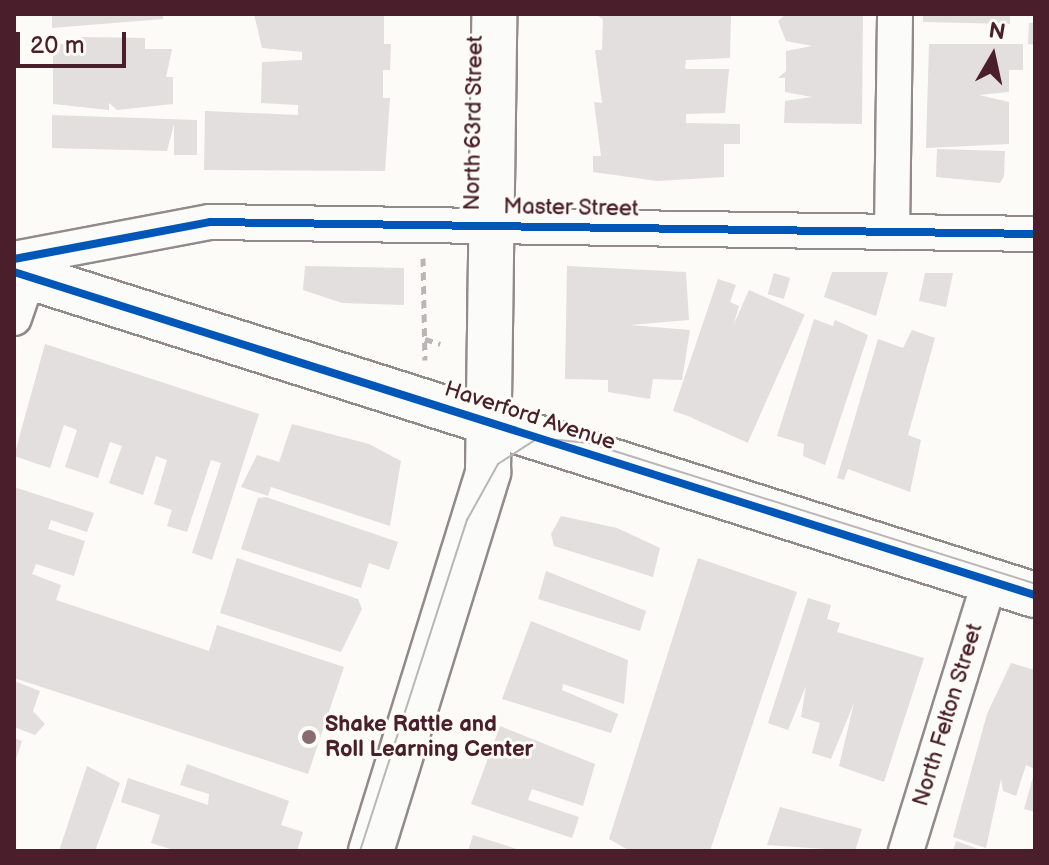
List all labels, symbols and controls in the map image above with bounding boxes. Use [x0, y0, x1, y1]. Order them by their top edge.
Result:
scale bar [20, 16, 130, 66]
north arrow [953, 16, 1033, 96]
text: N [987, 17, 1007, 46]
text: 20 m [30, 31, 85, 60]
street label: North 63rd Street [459, 35, 489, 211]
street label: Master Street [503, 194, 639, 222]
street label: Haverford Avenue [441, 376, 619, 456]
street label: North Felton Street [908, 620, 988, 810]
place label: Shake Rattle and Roll Learning Center [325, 711, 533, 762]
marker: Shake Rattle and Roll Learning Center [300, 728, 318, 746]

